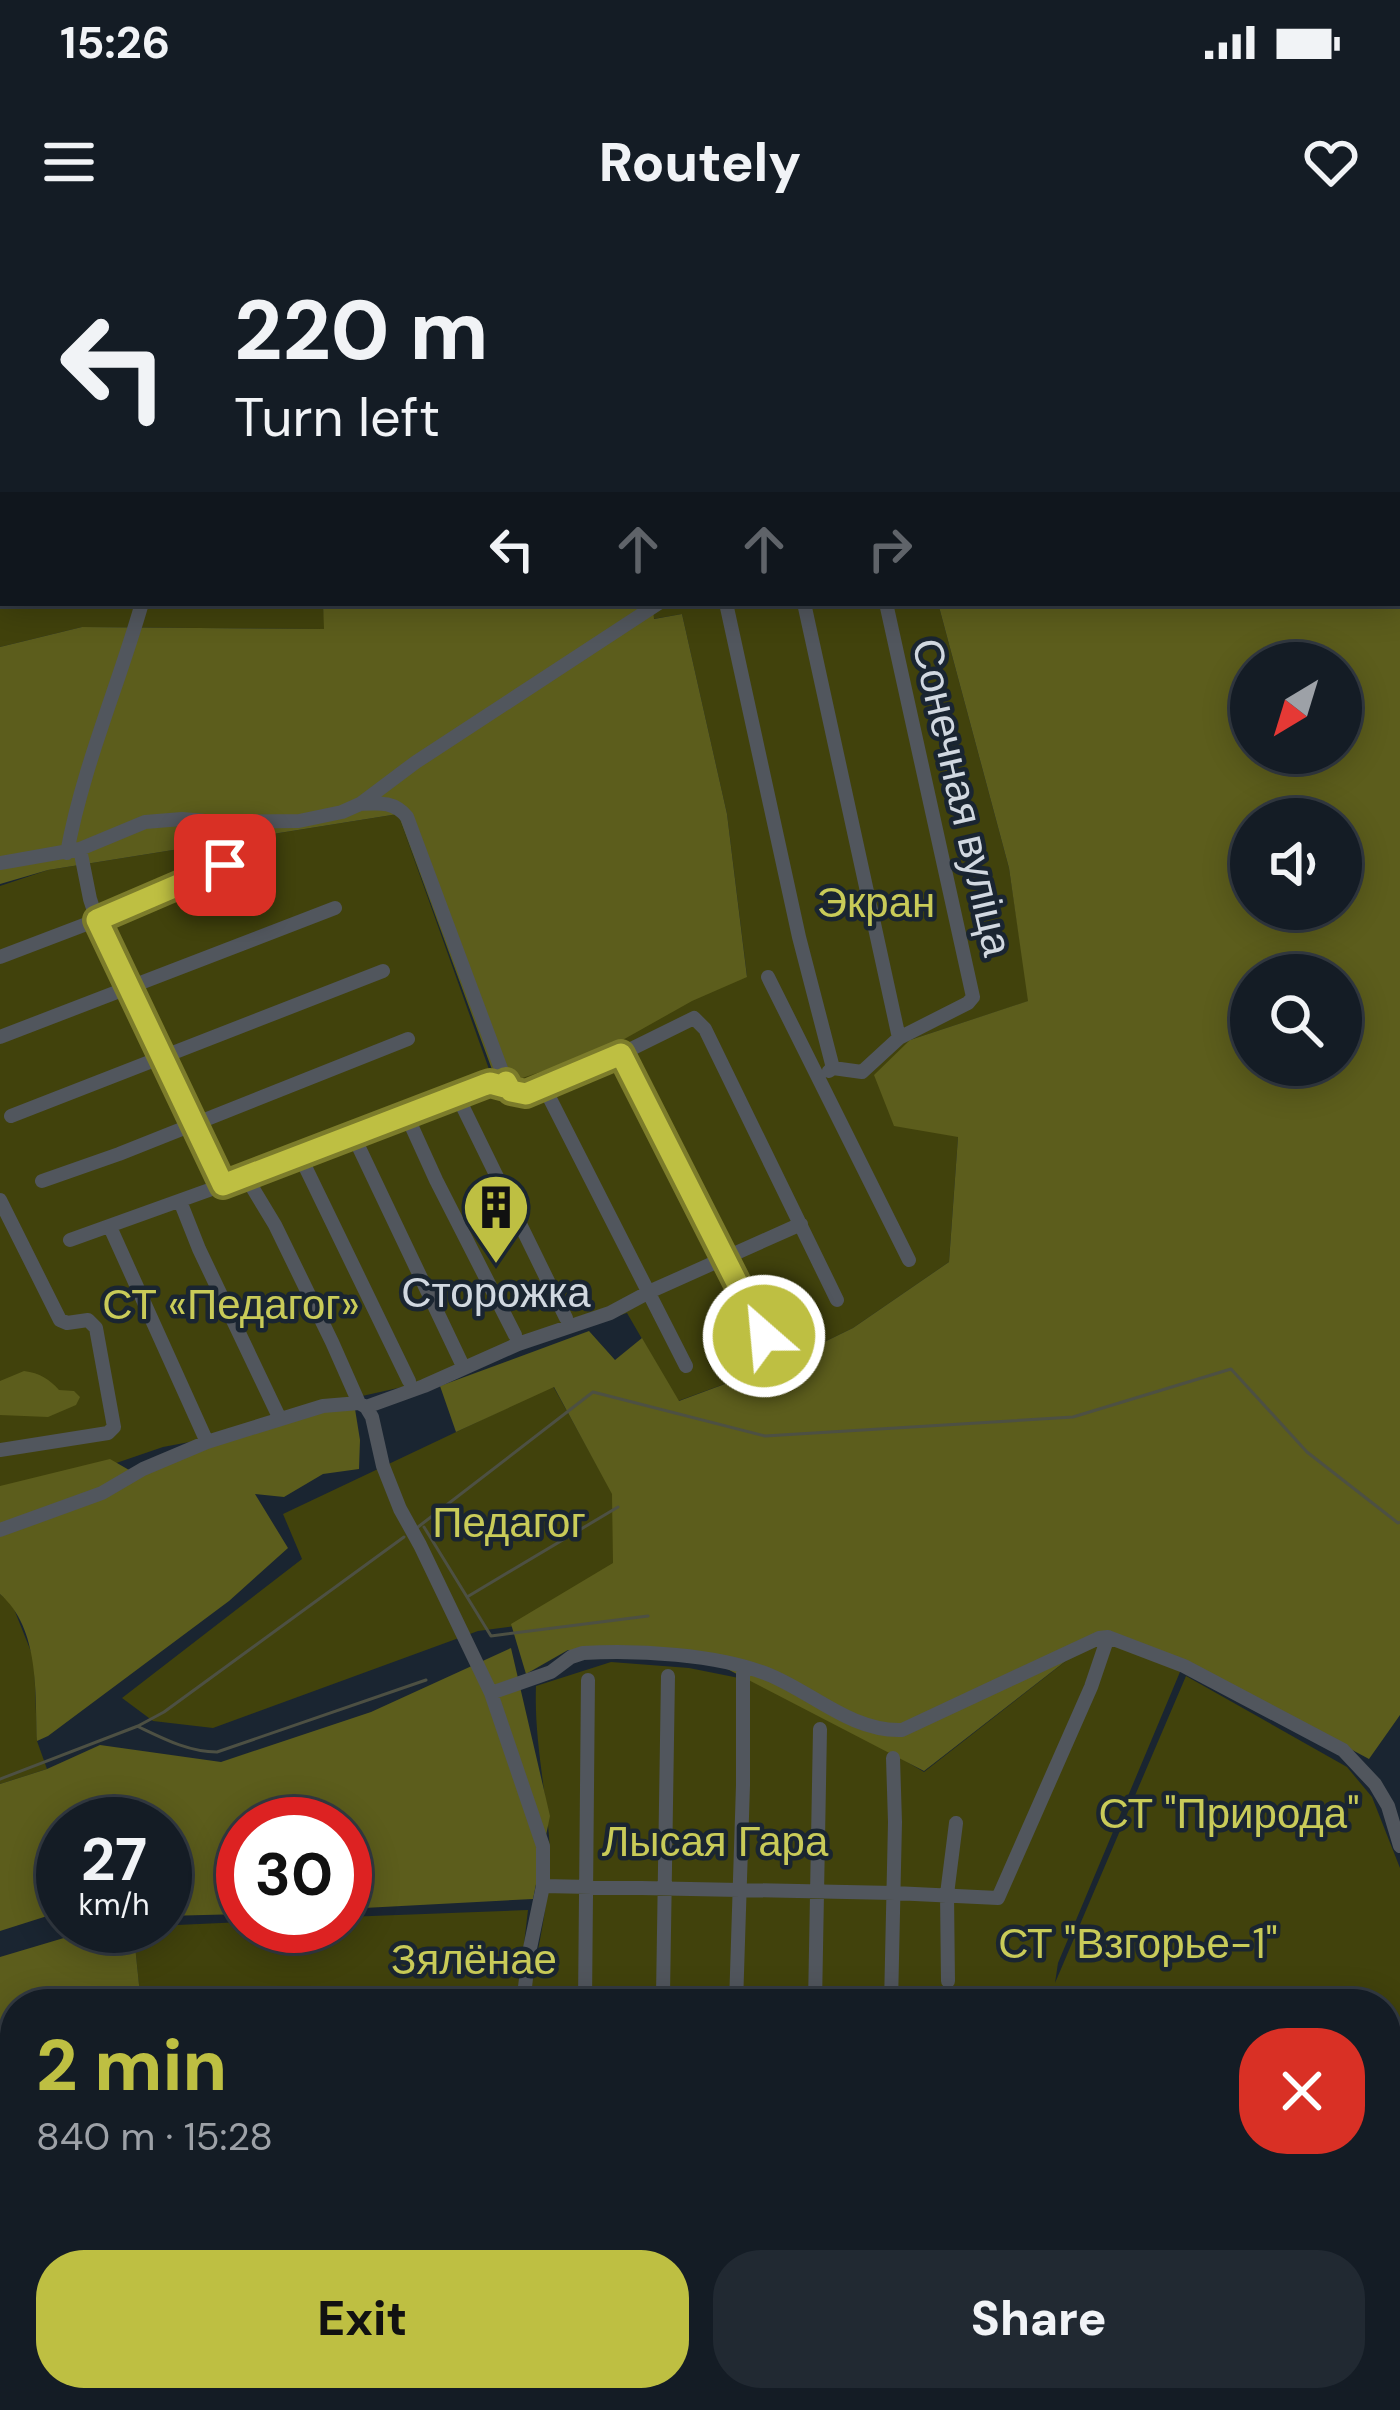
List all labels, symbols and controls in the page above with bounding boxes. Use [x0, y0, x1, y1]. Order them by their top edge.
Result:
text: 15:26 [60, 13, 170, 72]
text: Routely [599, 127, 801, 198]
icon: menu [36, 129, 102, 195]
icon: heart [1298, 129, 1364, 195]
text: 220 m [234, 276, 489, 385]
icon: left [36, 288, 192, 444]
text: Turn left [234, 382, 440, 453]
icon: left [479, 516, 545, 582]
icon: ahead [605, 516, 671, 582]
icon: ahead [731, 516, 797, 582]
icon: right [857, 516, 923, 582]
street label: Сонечная вуліца [899, 633, 1026, 962]
north arrow [1230, 642, 1362, 774]
map controls [1230, 642, 1362, 1086]
button: sound [1230, 798, 1362, 930]
pin [174, 814, 276, 916]
icon: arrive [192, 832, 258, 898]
park label: Экран [817, 875, 935, 930]
button: search [1230, 954, 1362, 1086]
building icon: Сторожка [461, 1172, 531, 1266]
place label: Сторожка [401, 1265, 591, 1320]
position arrow [701, 1273, 827, 1399]
park label: СТ «Педагог» [102, 1277, 360, 1332]
park label: Педагог [432, 1495, 586, 1550]
park label: СТ "Природа" [1099, 1786, 1359, 1841]
speed limit sign: 30 [216, 1797, 372, 1953]
park label: Лысая Гара [602, 1814, 829, 1869]
text: 27 [81, 1820, 147, 1899]
text: km/h [79, 1885, 149, 1924]
park label: СТ "Взгорье-1" [998, 1916, 1278, 1971]
park label: Зялёнае [391, 1932, 557, 1987]
text: 2 min [36, 2019, 227, 2112]
button: close [1239, 2028, 1365, 2154]
text: 840 m · 15:28 [36, 2111, 273, 2162]
button: Exit [36, 2250, 689, 2388]
button: Share [713, 2250, 1365, 2388]

